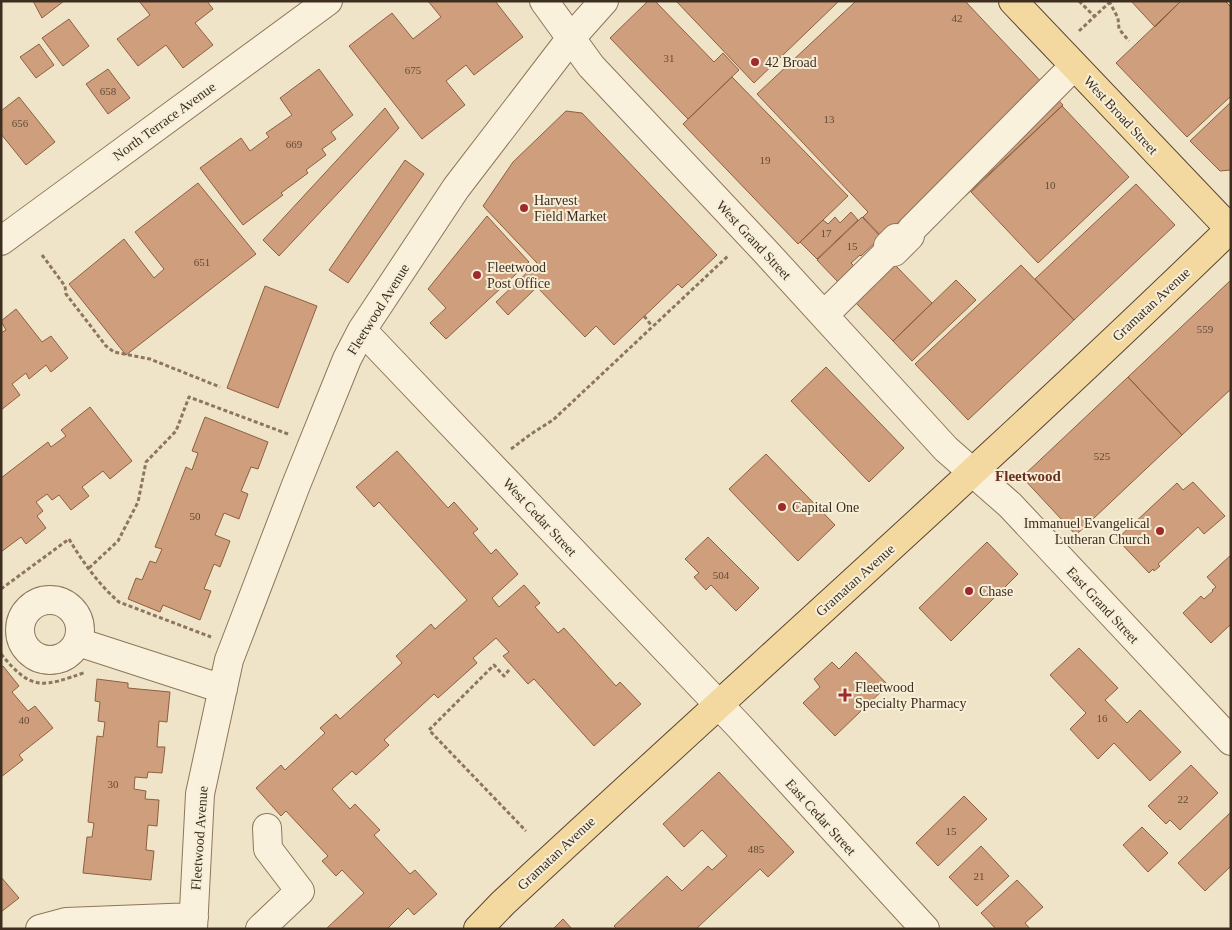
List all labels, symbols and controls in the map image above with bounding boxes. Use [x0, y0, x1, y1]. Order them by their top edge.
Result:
house number: 42 [952, 12, 963, 24]
house number: 31 [664, 52, 675, 64]
place label: 42 Broad [765, 55, 817, 70]
marker: 42 Broad [749, 56, 761, 68]
house number: 675 [405, 64, 422, 76]
street label: West Broad Street [1081, 73, 1161, 158]
street label: North Terrace Avenue [110, 79, 218, 164]
house number: 658 [100, 85, 117, 97]
house number: 13 [824, 113, 835, 125]
house number: 656 [12, 117, 29, 129]
house number: 669 [286, 138, 303, 150]
house number: 19 [760, 154, 771, 166]
house number: 10 [1045, 179, 1056, 191]
place label: Harvest Field Market [534, 193, 607, 224]
street label: West Grand Street [713, 198, 794, 283]
marker: Harvest Field Market [518, 202, 530, 214]
house number: 17 [821, 227, 832, 239]
house number: 15 [847, 240, 858, 252]
house number: 651 [194, 256, 210, 268]
place label: Fleetwood Post Office [487, 260, 550, 291]
street label: Fleetwood Avenue [344, 261, 412, 357]
street label: Gramatan Avenue [1110, 265, 1193, 344]
marker: Fleetwood Post Office [471, 269, 483, 281]
house number: 559 [1197, 323, 1214, 335]
house number: 525 [1094, 450, 1111, 462]
district label: Fleetwood [995, 468, 1062, 484]
street label: West Cedar Street [500, 475, 580, 559]
place label: Capital One [792, 500, 859, 515]
marker: Capital One [776, 501, 788, 513]
house number: 50 [190, 510, 201, 522]
place label: Immanuel Evangelical Lutheran Church [1024, 516, 1150, 547]
marker: Immanuel Evangelical Lutheran Church [1154, 525, 1166, 537]
street label: Gramatan Avenue [813, 541, 898, 620]
street label: East Grand Street [1063, 564, 1142, 647]
house number: 504 [713, 569, 730, 581]
place label: Chase [979, 584, 1013, 599]
marker: Chase [963, 585, 975, 597]
place label: Fleetwood Specialty Pharmacy [855, 680, 967, 711]
marker: Fleetwood Specialty Pharmacy [839, 689, 851, 701]
house number: 16 [1097, 712, 1108, 724]
house number: 40 [19, 714, 30, 726]
street label: East Cedar Street [783, 776, 859, 859]
house number: 30 [108, 778, 119, 790]
street label: Fleetwood Avenue [188, 785, 211, 891]
house number: 22 [1178, 793, 1189, 805]
street label: Gramatan Avenue [515, 814, 598, 893]
house number: 15 [946, 825, 957, 837]
house number: 485 [748, 843, 765, 855]
house number: 21 [974, 870, 985, 882]

